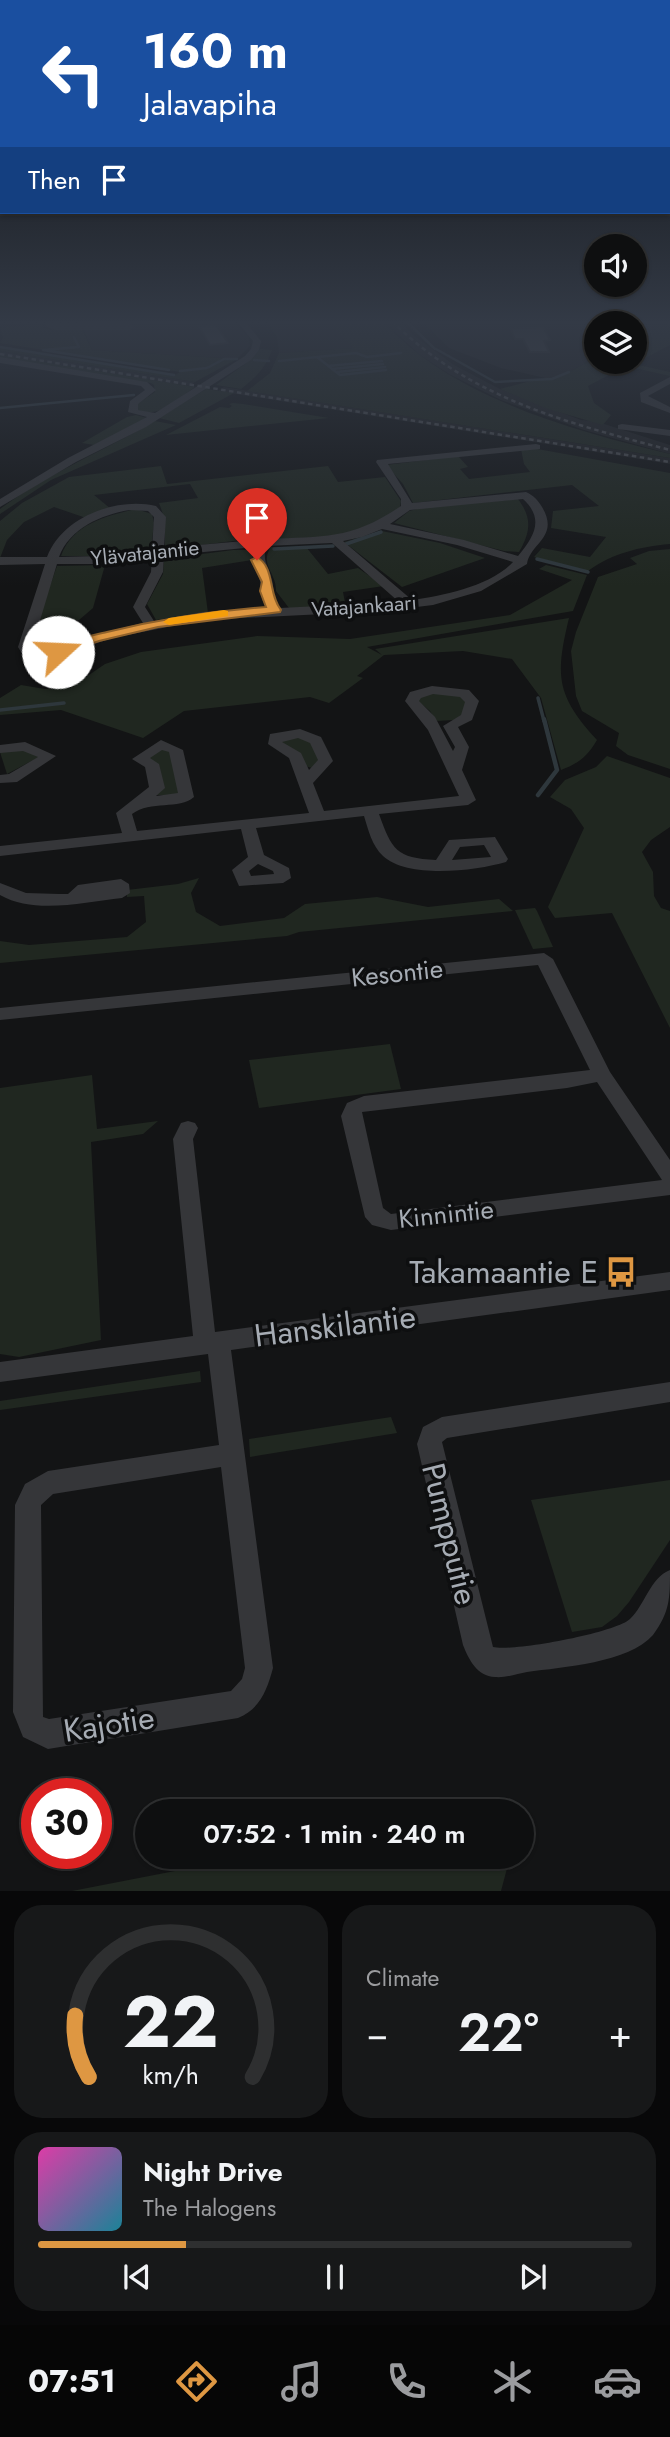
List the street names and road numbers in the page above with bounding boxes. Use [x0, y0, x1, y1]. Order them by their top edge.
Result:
street label: Ylävatajantie [89, 532, 201, 574]
street label: Vatajankaari [310, 587, 418, 625]
street label: Kesontie [349, 949, 445, 997]
street label: Kinnintie [396, 1190, 496, 1238]
street label: Hanskilantie [252, 1293, 418, 1359]
street label: Pumpputie [410, 1458, 490, 1610]
street label: Kajotie [60, 1694, 158, 1754]

